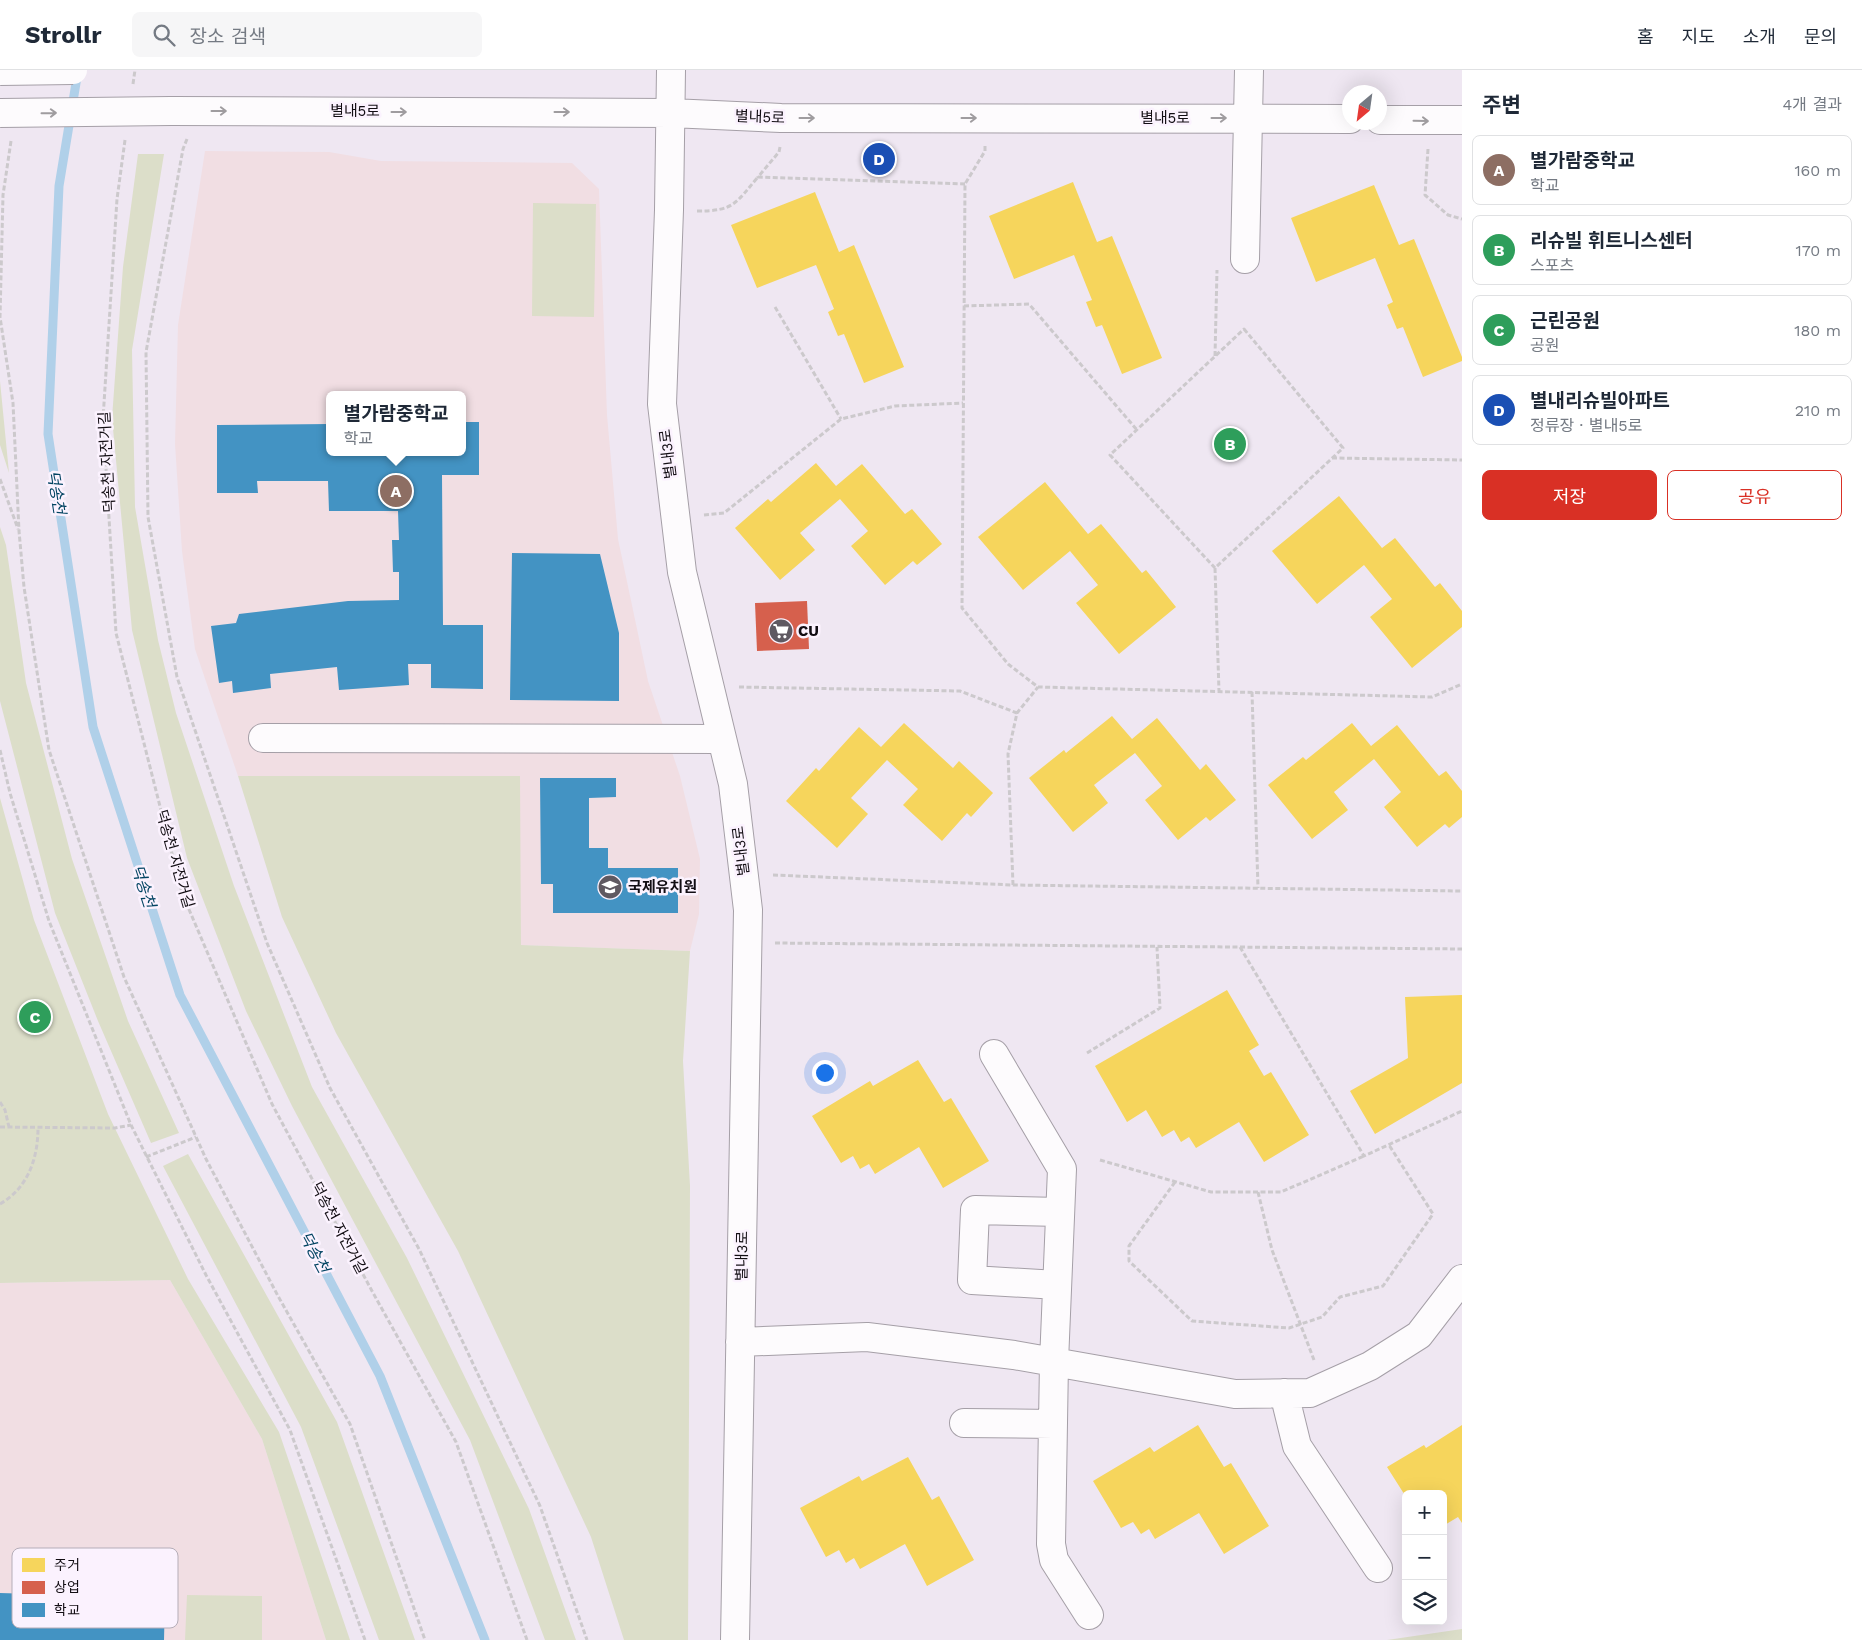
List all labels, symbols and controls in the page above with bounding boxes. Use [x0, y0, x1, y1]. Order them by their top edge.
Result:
search box [132, 12, 482, 57]
text: Strollr [25, 21, 102, 49]
icon: search [150, 21, 178, 49]
text: 장소 검색 [190, 25, 266, 48]
text: 홈 [1637, 26, 1654, 47]
text: 지도 [1682, 26, 1715, 47]
text: 소개 [1743, 26, 1776, 47]
text: 문의 [1804, 26, 1837, 47]
north arrow [1342, 85, 1387, 130]
text: 주변 [1482, 92, 1521, 117]
text: 4개 결과 [1783, 95, 1842, 114]
street label: 별내5로 [330, 102, 380, 120]
one-way arrow [211, 106, 227, 116]
one-way arrow [391, 107, 407, 117]
one-way arrow [554, 107, 570, 117]
street label: 별내5로 [735, 107, 785, 127]
one-way arrow [40, 108, 56, 117]
street label: 별내5로 [1140, 109, 1190, 127]
one-way arrow [798, 113, 815, 123]
one-way arrow [961, 113, 977, 123]
one-way arrow [1211, 113, 1227, 123]
one-way arrow [1413, 116, 1429, 125]
pin: D [863, 140, 895, 178]
text: 별가람중학교 [1530, 149, 1635, 172]
text: A [1494, 161, 1504, 180]
text: 160 m [1794, 161, 1841, 180]
text: 학교 [1530, 176, 1559, 195]
text: 리슈빌 휘트니스센터 [1530, 229, 1693, 252]
text: B [1494, 241, 1504, 260]
text: 170 m [1795, 241, 1841, 260]
text: 스포츠 [1530, 256, 1574, 275]
text: 근린공원 [1530, 309, 1600, 332]
text: C [1494, 321, 1504, 340]
text: 180 m [1794, 321, 1841, 340]
text: 공원 [1530, 336, 1559, 355]
text: 별내리슈빌아파트 [1530, 389, 1670, 412]
popup [326, 391, 466, 456]
text: D [1493, 401, 1505, 420]
text: 210 m [1795, 401, 1841, 420]
text: 별가람중학교 [344, 402, 448, 425]
street label: 덕송천 자전거길 [95, 411, 119, 513]
text: 정류장 · 별내5로 [1530, 416, 1642, 435]
pin: B [1214, 425, 1246, 463]
street label: 별내3로 [656, 428, 680, 480]
text: 학교 [344, 429, 373, 448]
water label: 덕송천 [44, 469, 70, 518]
button: 저장 [1482, 470, 1657, 520]
button: 공유 [1667, 470, 1842, 520]
pin: A [380, 472, 412, 510]
supermarket icon: CU [768, 618, 794, 644]
place label: CU [798, 622, 819, 640]
street label: 덕송천 자전거길 [152, 808, 198, 910]
street label: 별내3로 [729, 825, 753, 877]
water label: 덕송천 [128, 862, 160, 912]
school or university icon: 국제유치원 [597, 874, 623, 900]
place label: 국제유치원 [628, 878, 697, 896]
pin: C [19, 998, 51, 1036]
your location [812, 1060, 838, 1086]
street label: 덕송천 자전거길 [307, 1179, 371, 1277]
water label: 덕송천 [296, 1228, 334, 1276]
street label: 별내3로 [733, 1231, 751, 1281]
map controls [1402, 1490, 1447, 1625]
button: + [1402, 1490, 1447, 1535]
button: − [1402, 1535, 1447, 1580]
legend [12, 1548, 178, 1628]
text: 주거 [54, 1557, 80, 1573]
text: 상업 [54, 1579, 80, 1595]
button: layers [1402, 1580, 1447, 1625]
text: 학교 [54, 1602, 80, 1618]

